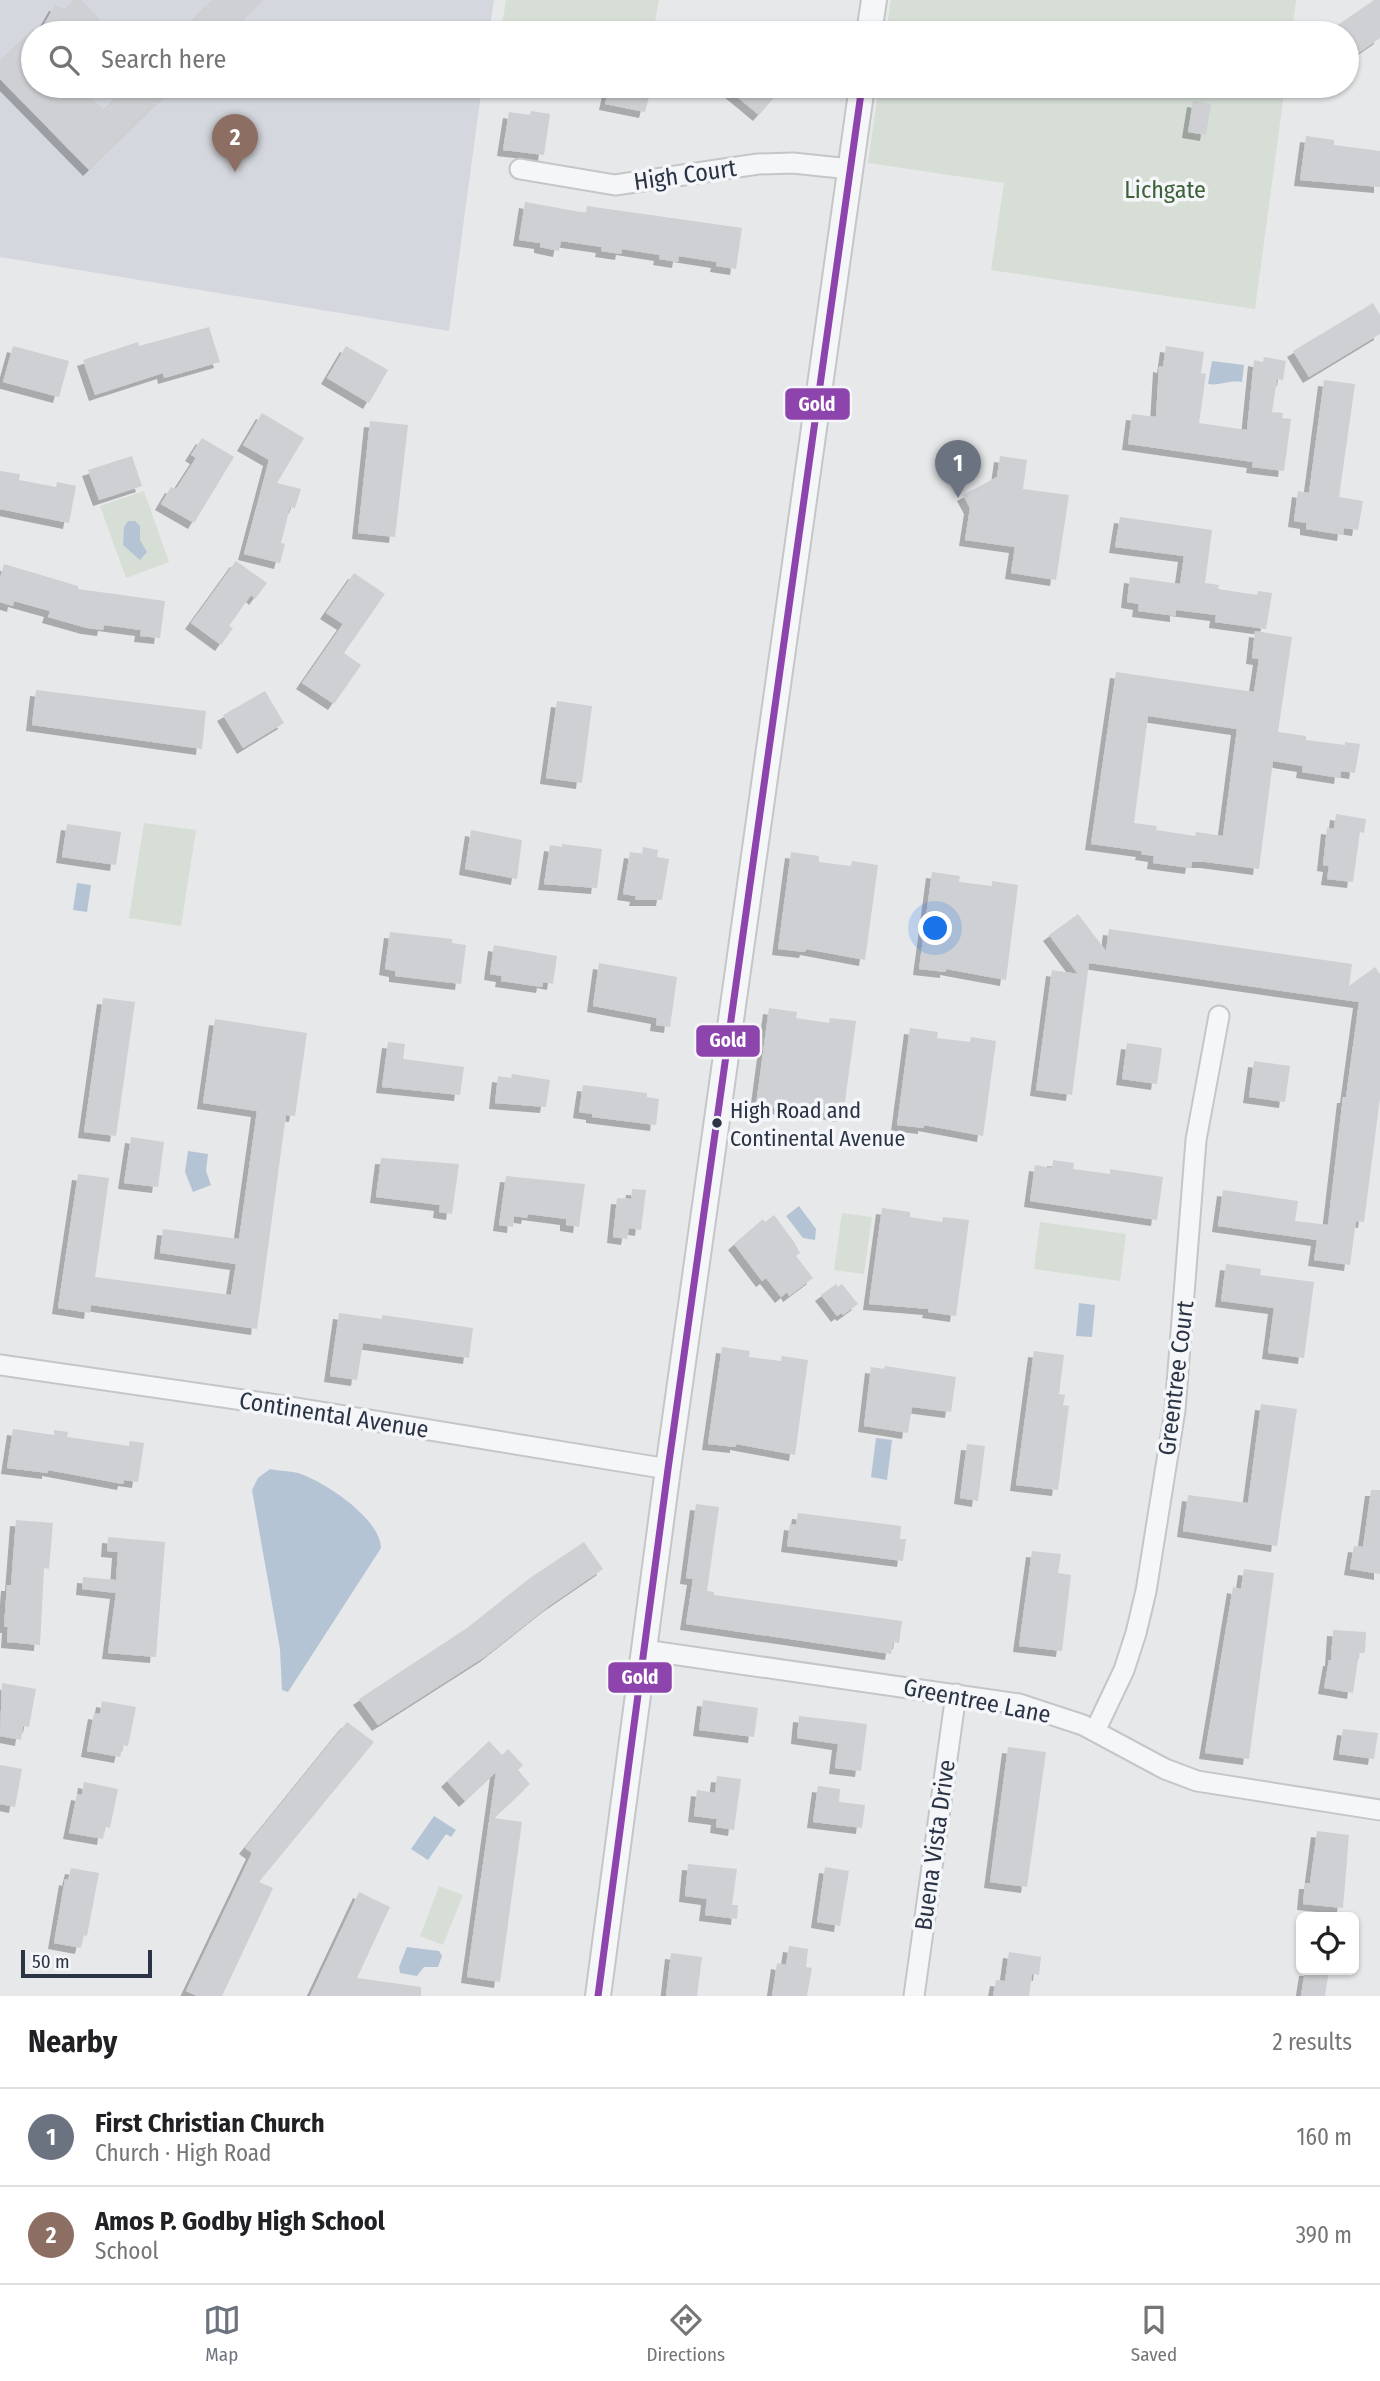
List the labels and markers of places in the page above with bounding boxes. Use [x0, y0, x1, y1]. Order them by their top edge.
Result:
pin: 2 [212, 114, 258, 172]
pin: 1 [935, 440, 981, 498]
place label: High Road and Continental Avenue [730, 1097, 905, 1152]
marker: High Road and Continental Avenue [710, 1116, 724, 1130]

